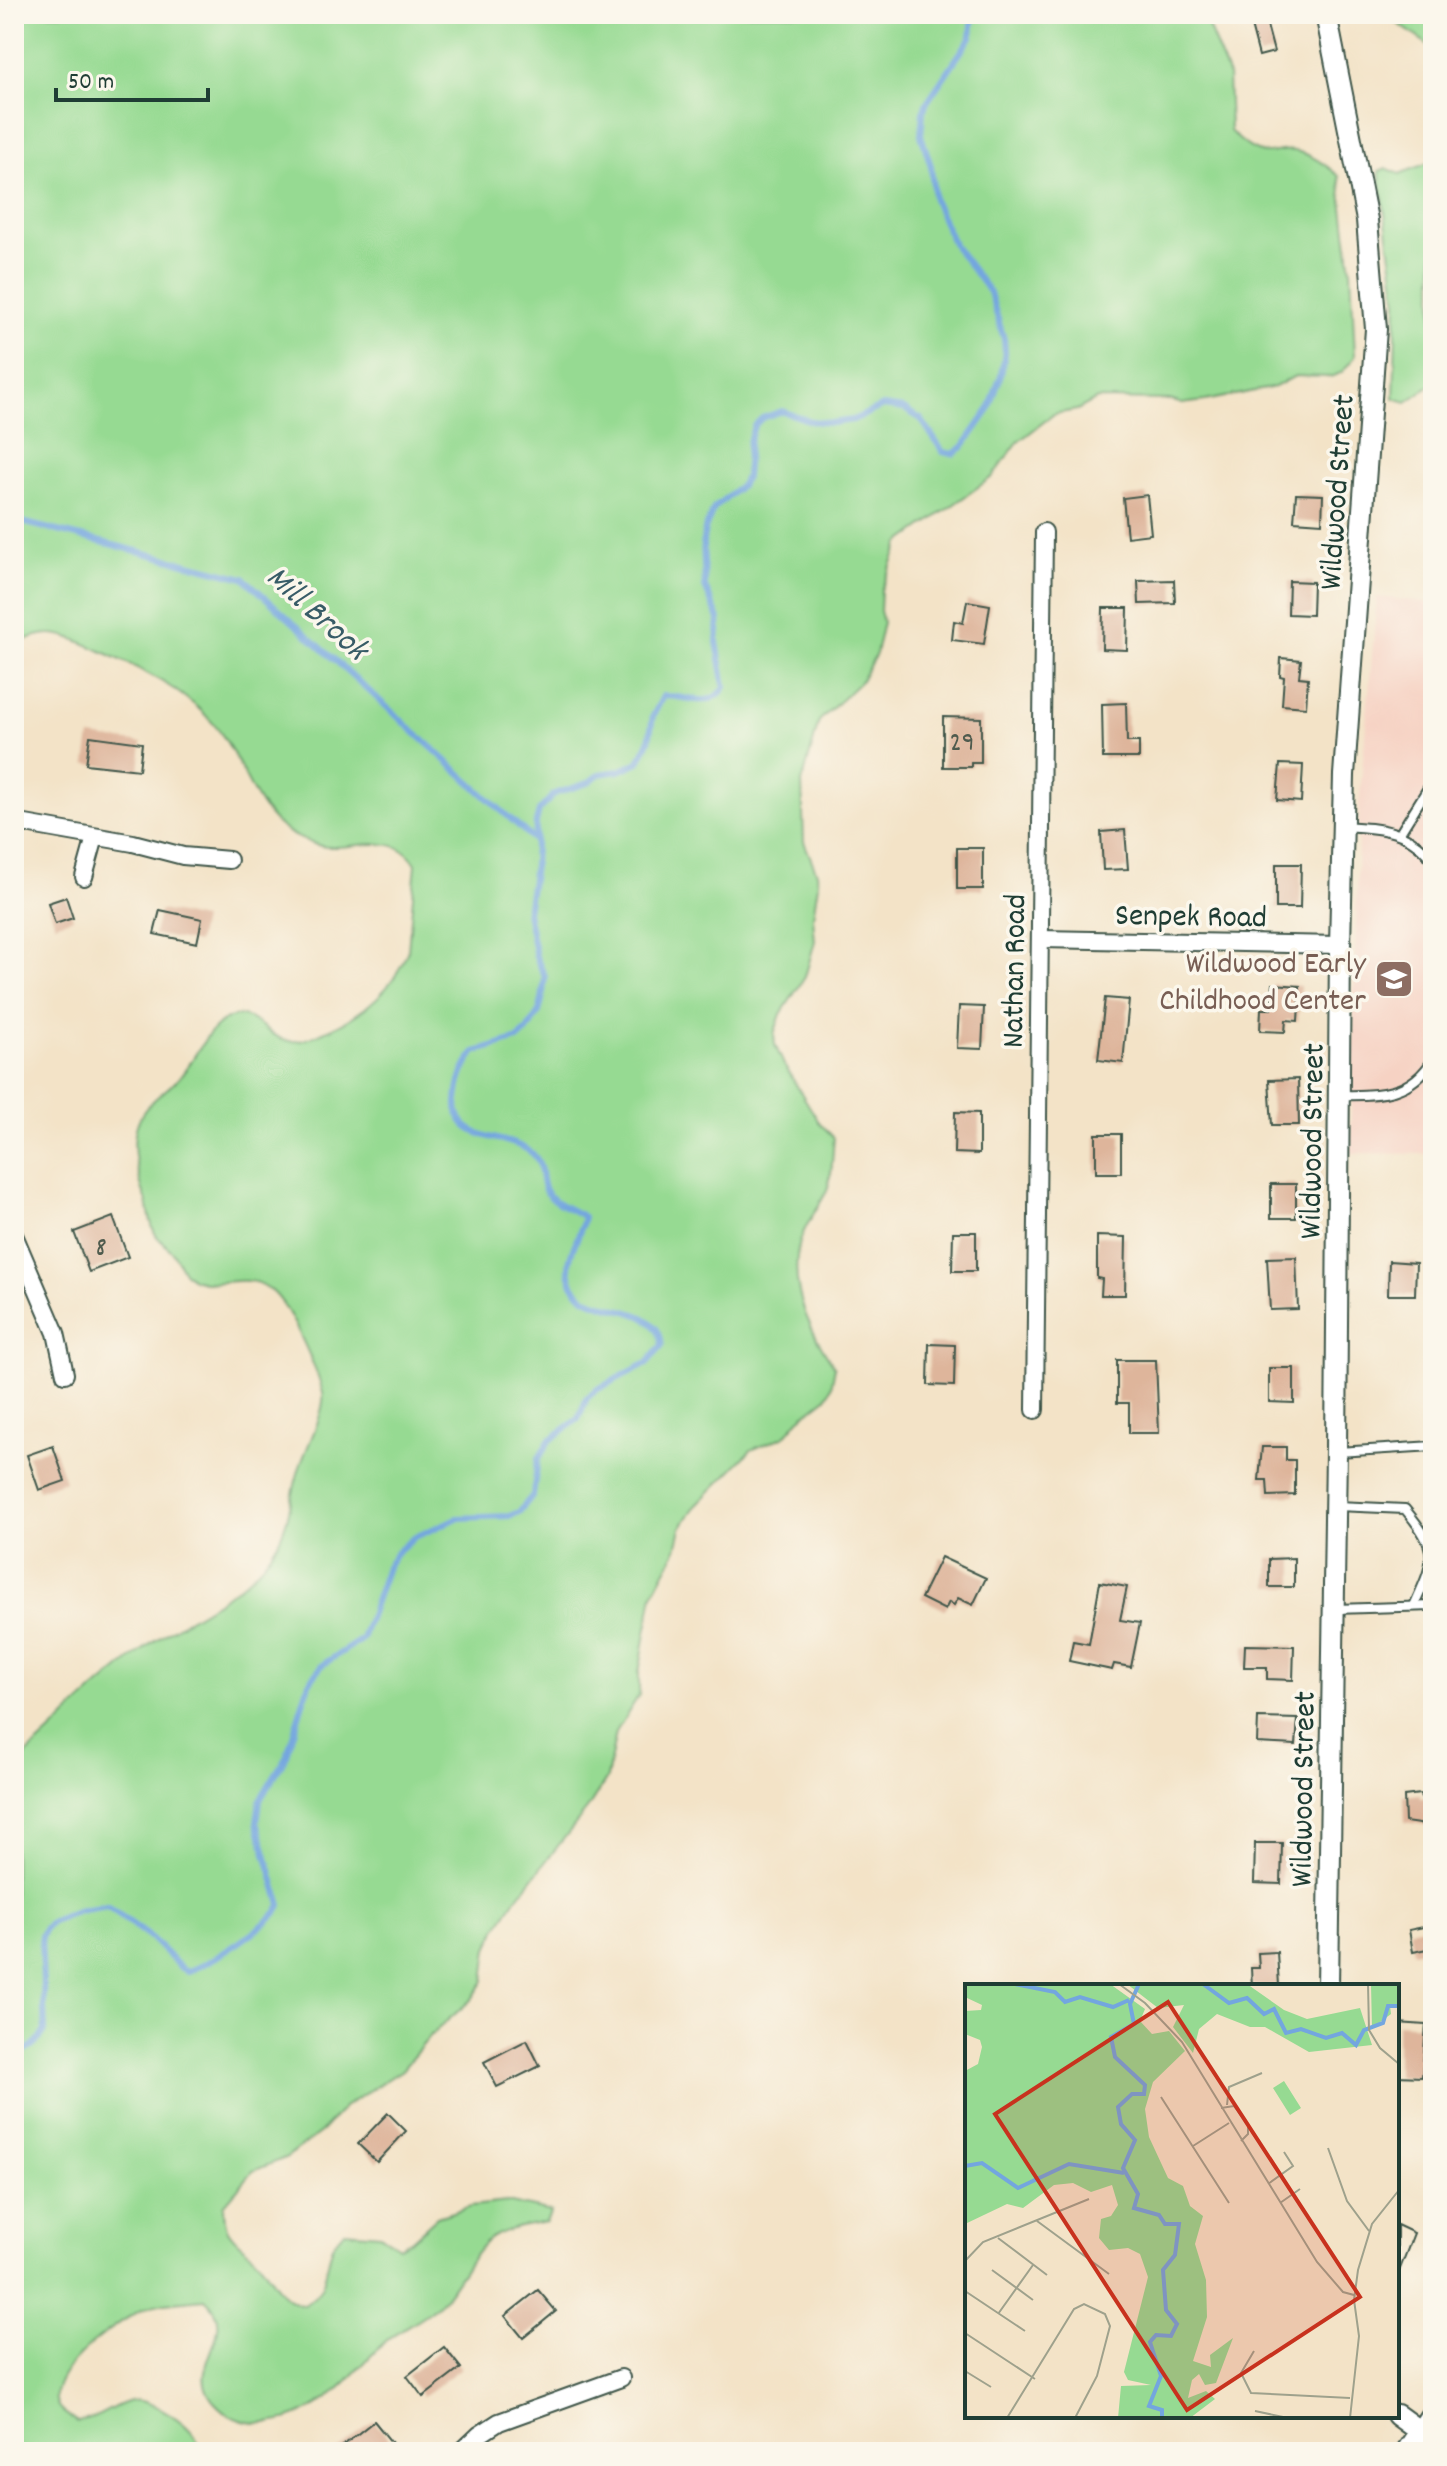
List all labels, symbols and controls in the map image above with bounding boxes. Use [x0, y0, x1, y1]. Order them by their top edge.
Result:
scale bar [56, 52, 208, 102]
text: 50 m [68, 66, 114, 100]
street label: Wildwood Street [1310, 393, 1370, 592]
water label: Mill Brook [253, 556, 380, 677]
house number: 29 [949, 725, 975, 765]
street label: Nathan Road [993, 894, 1041, 1049]
street label: Senpek Road [1114, 895, 1267, 943]
place label: Wildwood Early Childhood Center [1159, 943, 1367, 1026]
school or university icon: Wildwood Early Childhood Center [1373, 958, 1415, 1000]
street label: Wildwood Street [1290, 1042, 1340, 1239]
house number: 8 [95, 1230, 107, 1270]
street label: Wildwood Street [1281, 1690, 1331, 1887]
inset map [965, 1984, 1399, 2418]

